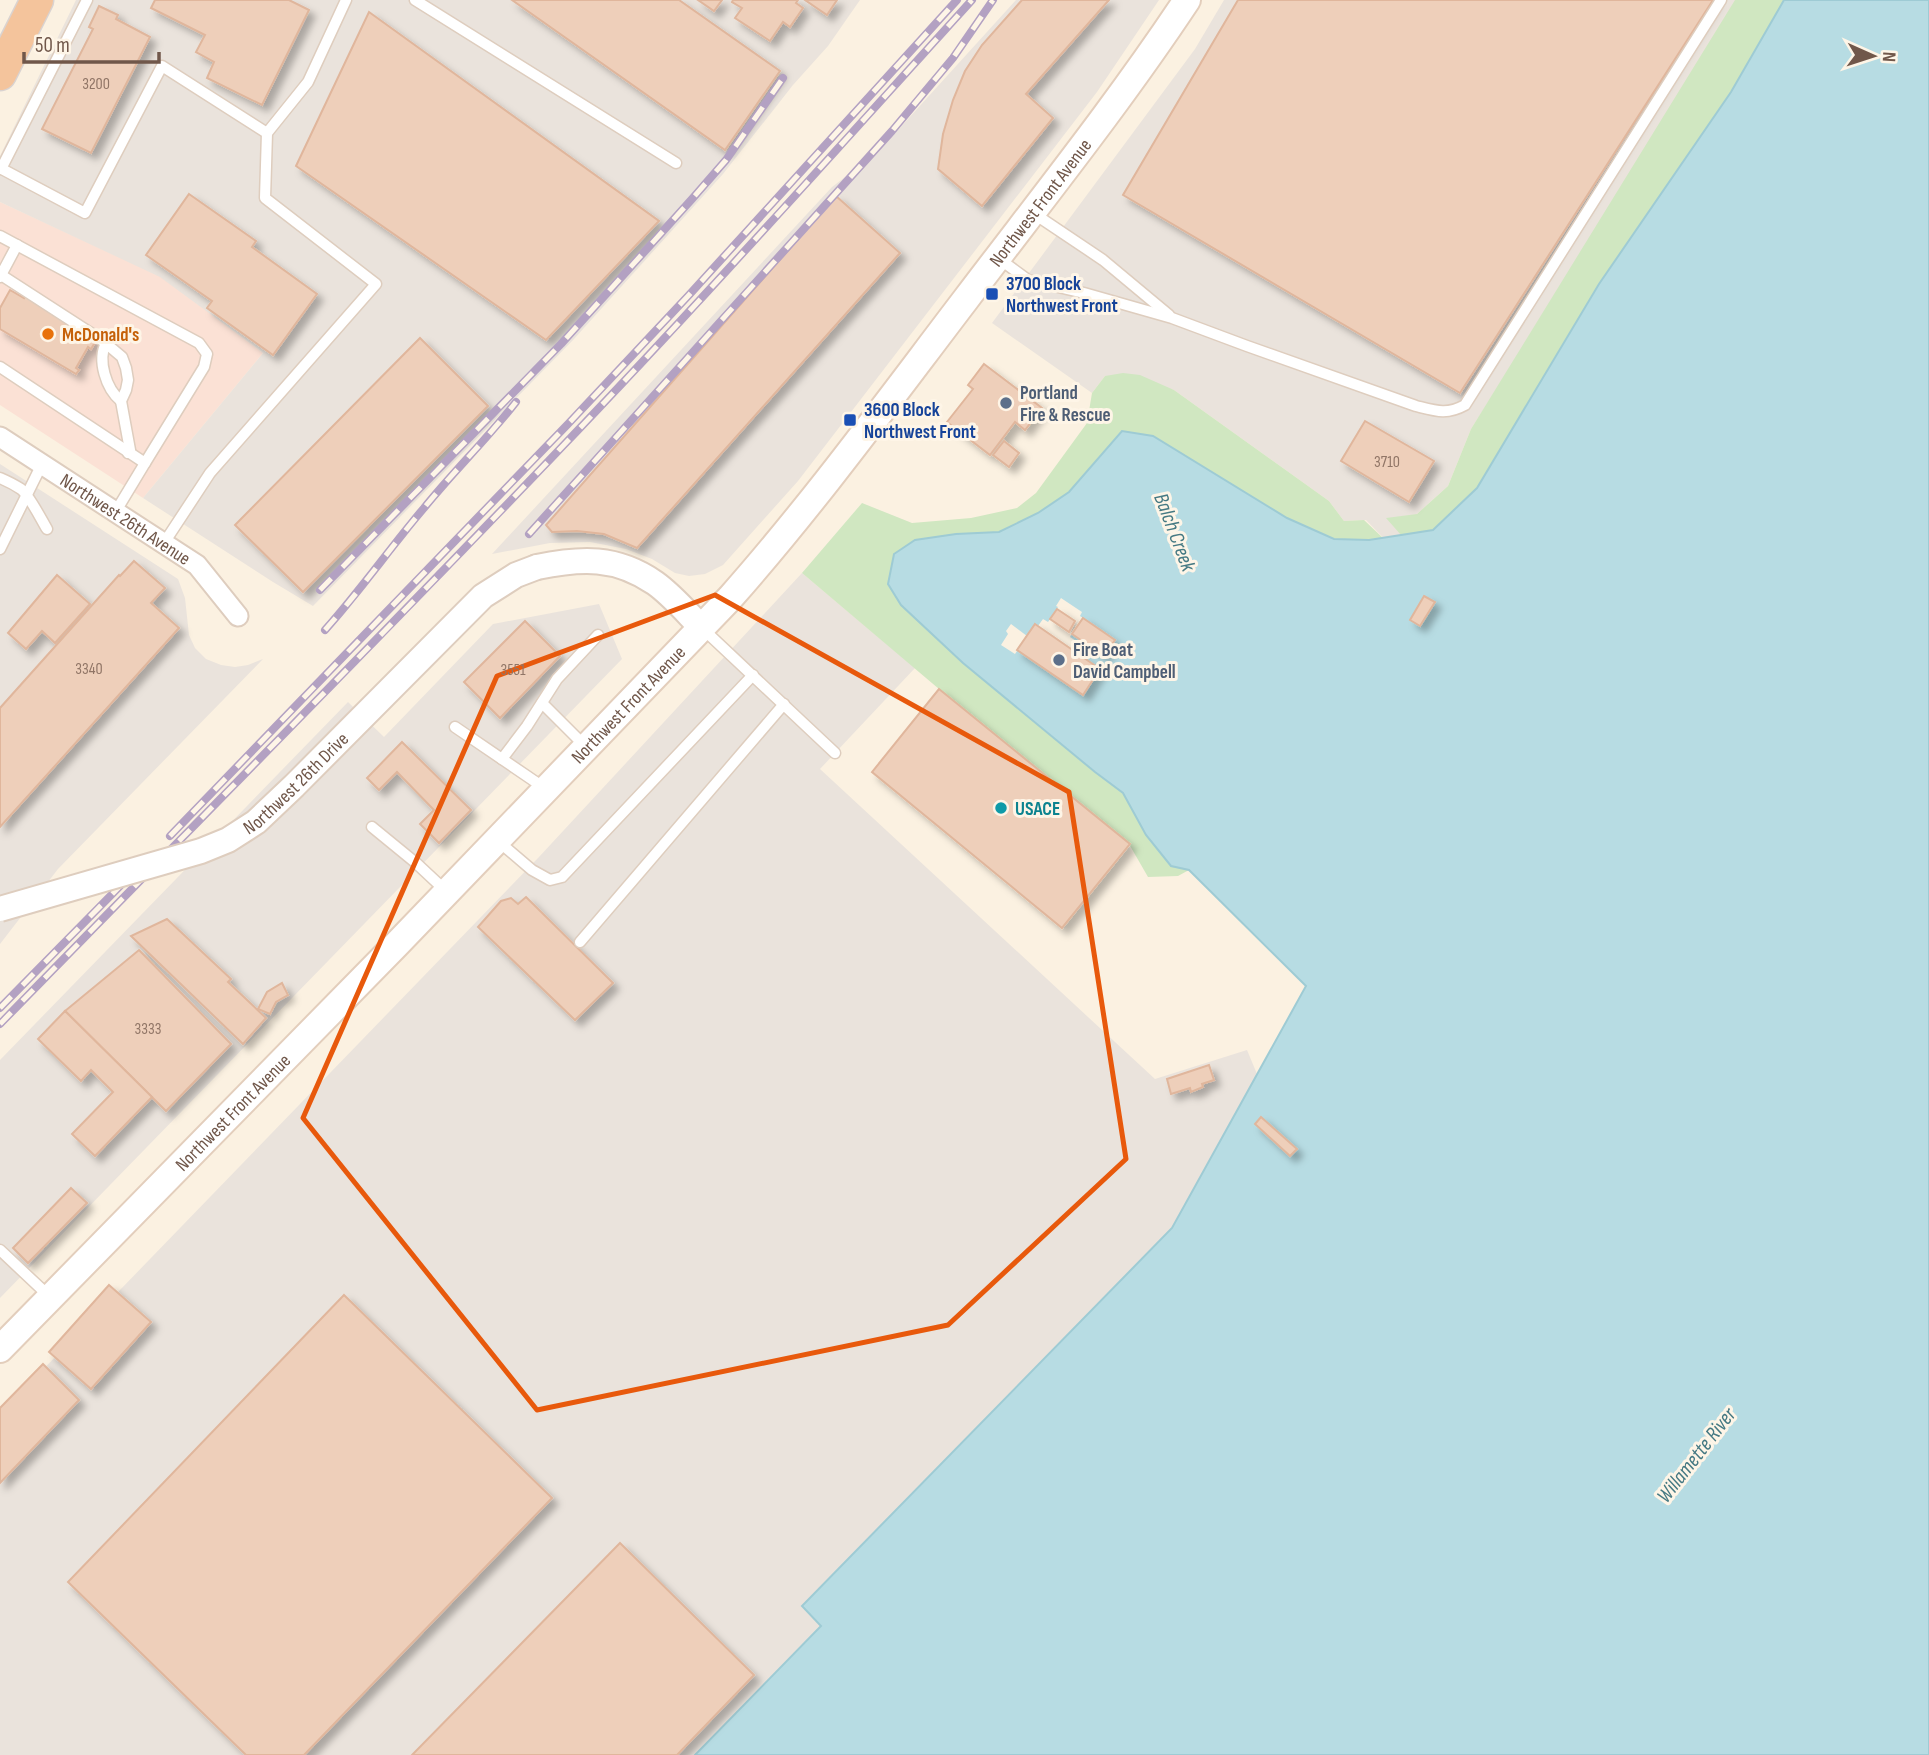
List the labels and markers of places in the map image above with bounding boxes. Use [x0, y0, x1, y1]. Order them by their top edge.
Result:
place label: 3700 Block Northwest Front [1006, 273, 1118, 318]
marker: 3700 Block Northwest Front [984, 286, 1000, 302]
place label: McDonald's [62, 324, 139, 347]
marker: McDonald's [40, 326, 56, 342]
place label: Portland Fire & Rescue [1020, 382, 1111, 427]
marker: Portland Fire & Rescue [998, 395, 1014, 411]
place label: 3600 Block Northwest Front [864, 399, 976, 444]
marker: 3600 Block Northwest Front [842, 412, 858, 428]
place label: Fire Boat David Campbell [1073, 639, 1176, 684]
marker: Fire Boat David Campbell [1051, 652, 1067, 668]
place label: USACE [1015, 798, 1060, 821]
marker: USACE [993, 800, 1009, 816]

